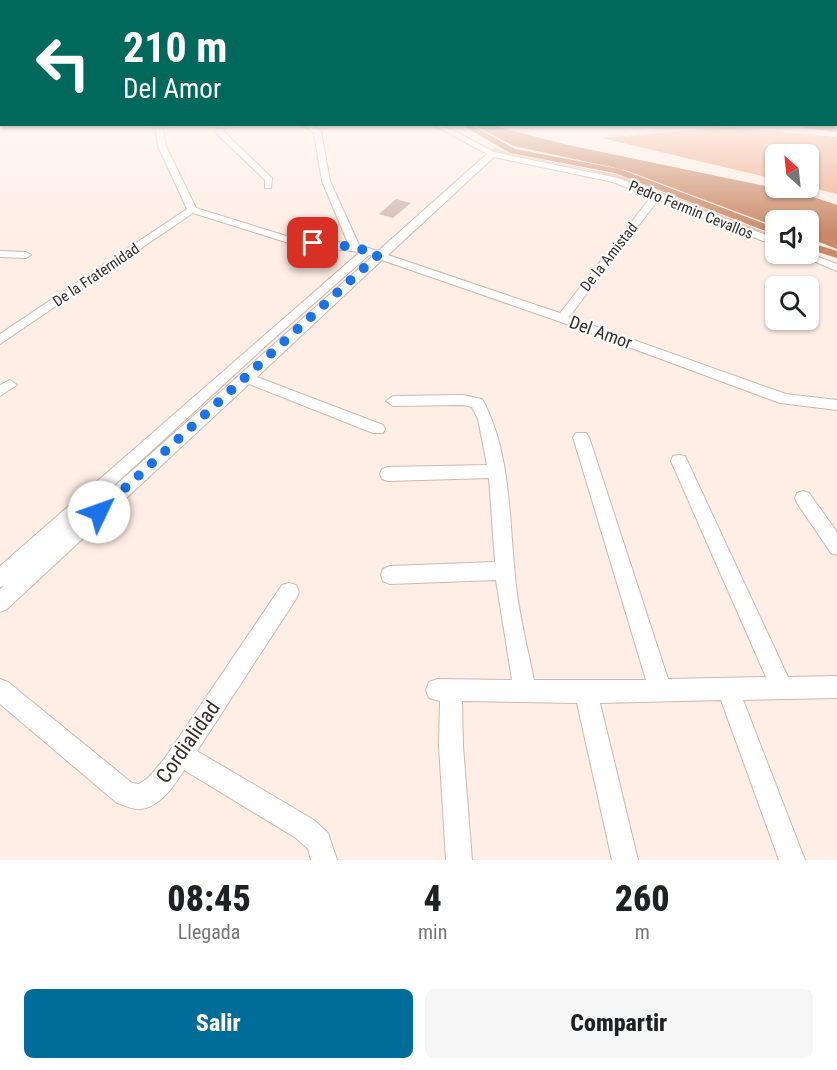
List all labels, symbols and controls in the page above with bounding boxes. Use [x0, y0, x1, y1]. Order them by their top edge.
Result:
text: 210 m [123, 23, 228, 72]
icon: left [24, 24, 102, 102]
text: Del Amor [123, 73, 221, 105]
north arrow [765, 144, 819, 198]
map controls [765, 144, 819, 330]
street label: Pedro Fermin Cevallos [626, 177, 756, 243]
button: sound [765, 210, 819, 264]
pin [287, 217, 338, 268]
street label: De la Amistad [577, 219, 641, 295]
icon: arrive [296, 226, 329, 259]
street label: De la Fraternidad [49, 239, 143, 311]
button: search [765, 276, 819, 330]
street label: Del Amor [567, 311, 636, 353]
position arrow [67, 480, 131, 544]
street label: Cordialidad [151, 696, 225, 788]
text: 08:45 [167, 878, 251, 920]
text: 4 [424, 878, 442, 920]
text: 260 [615, 878, 670, 920]
text: Llegada [178, 920, 240, 944]
text: min [418, 920, 447, 944]
text: m [635, 920, 650, 944]
button: Salir [24, 989, 413, 1058]
button: Compartir [425, 989, 813, 1058]

